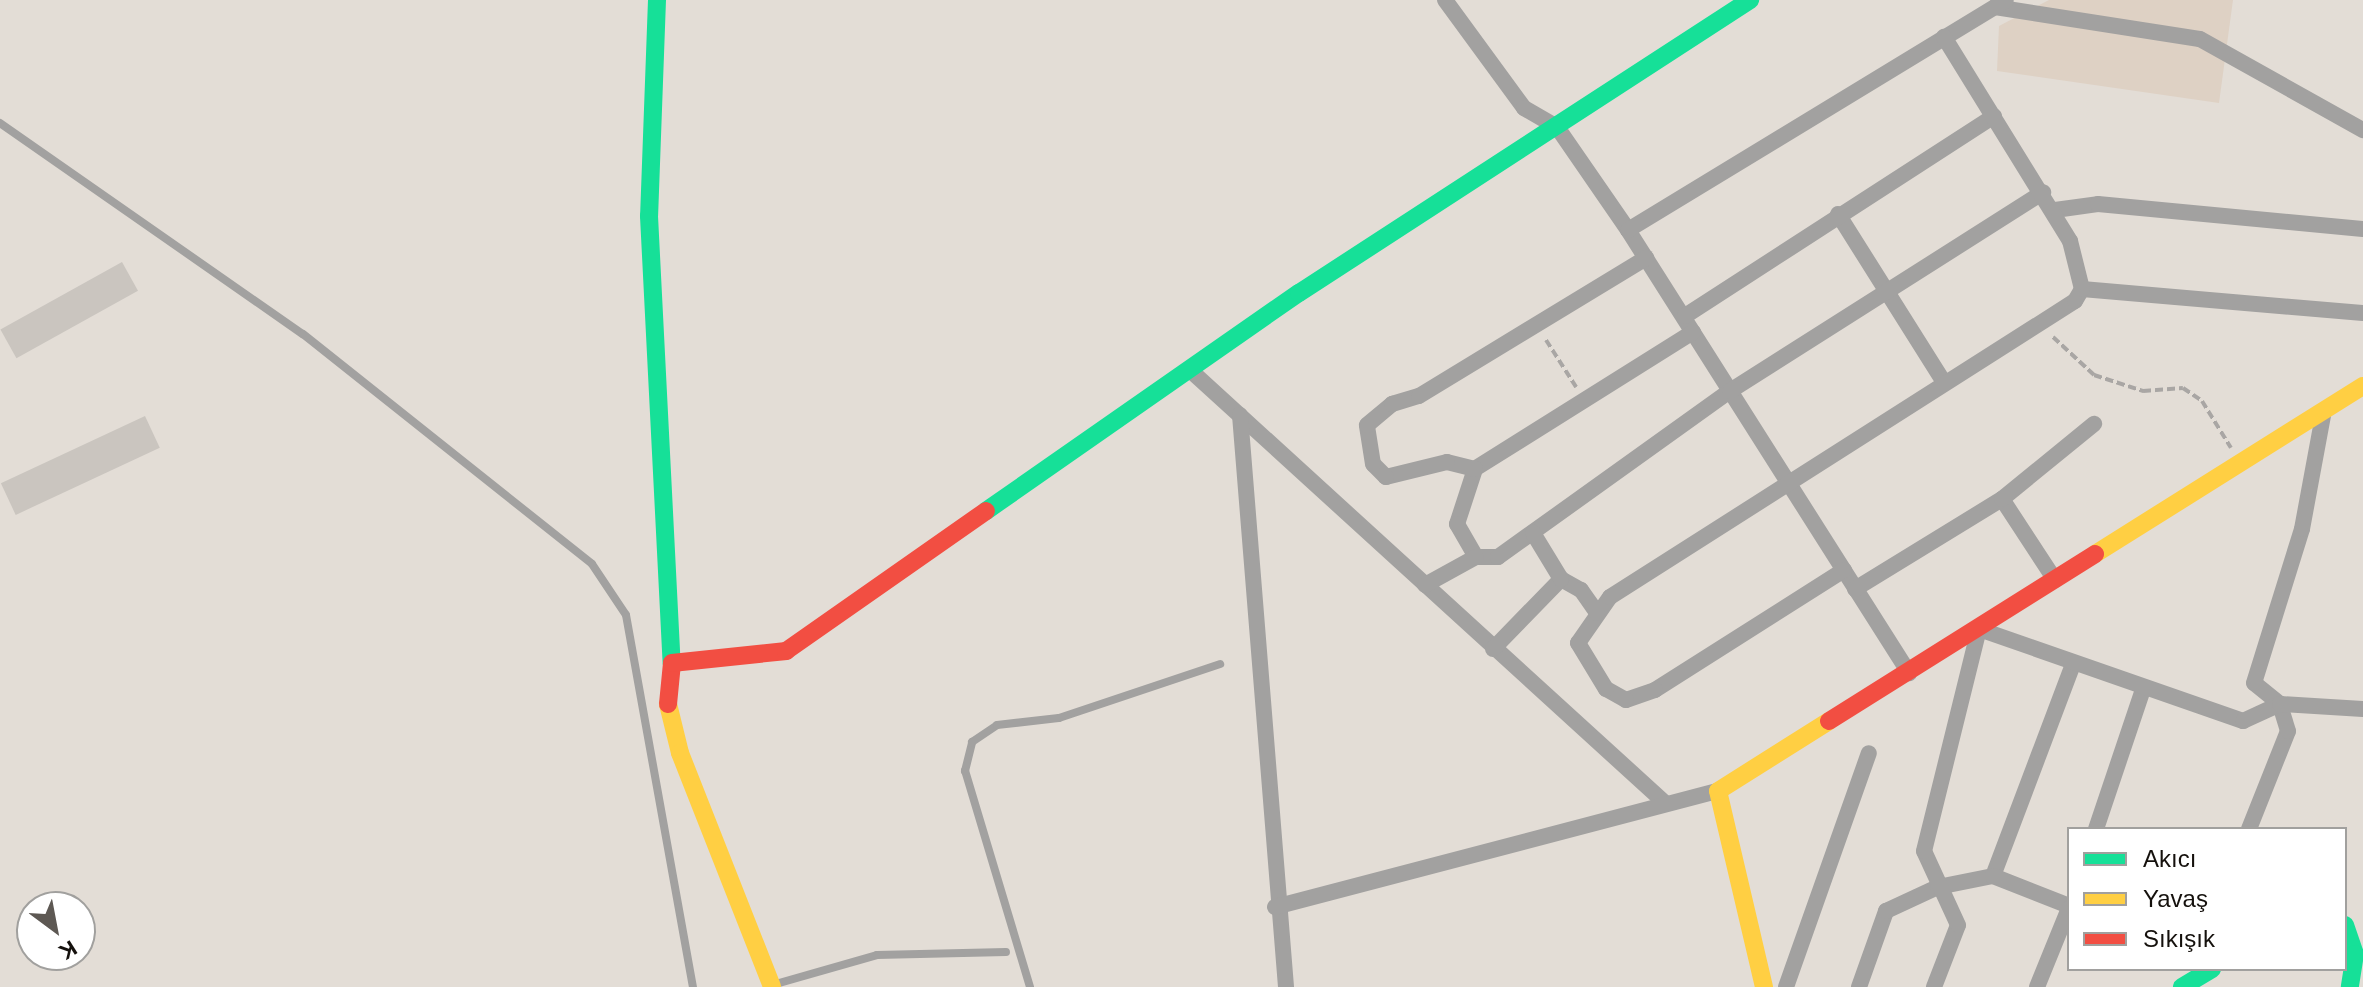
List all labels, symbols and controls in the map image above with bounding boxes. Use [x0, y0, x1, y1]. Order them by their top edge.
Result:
legend [2067, 827, 2347, 971]
text: Akıcı [2143, 845, 2196, 872]
text: Yavaş [2143, 885, 2208, 912]
north arrow [16, 891, 96, 971]
text: Sıkışık [2143, 925, 2215, 952]
text: K [55, 935, 81, 965]

